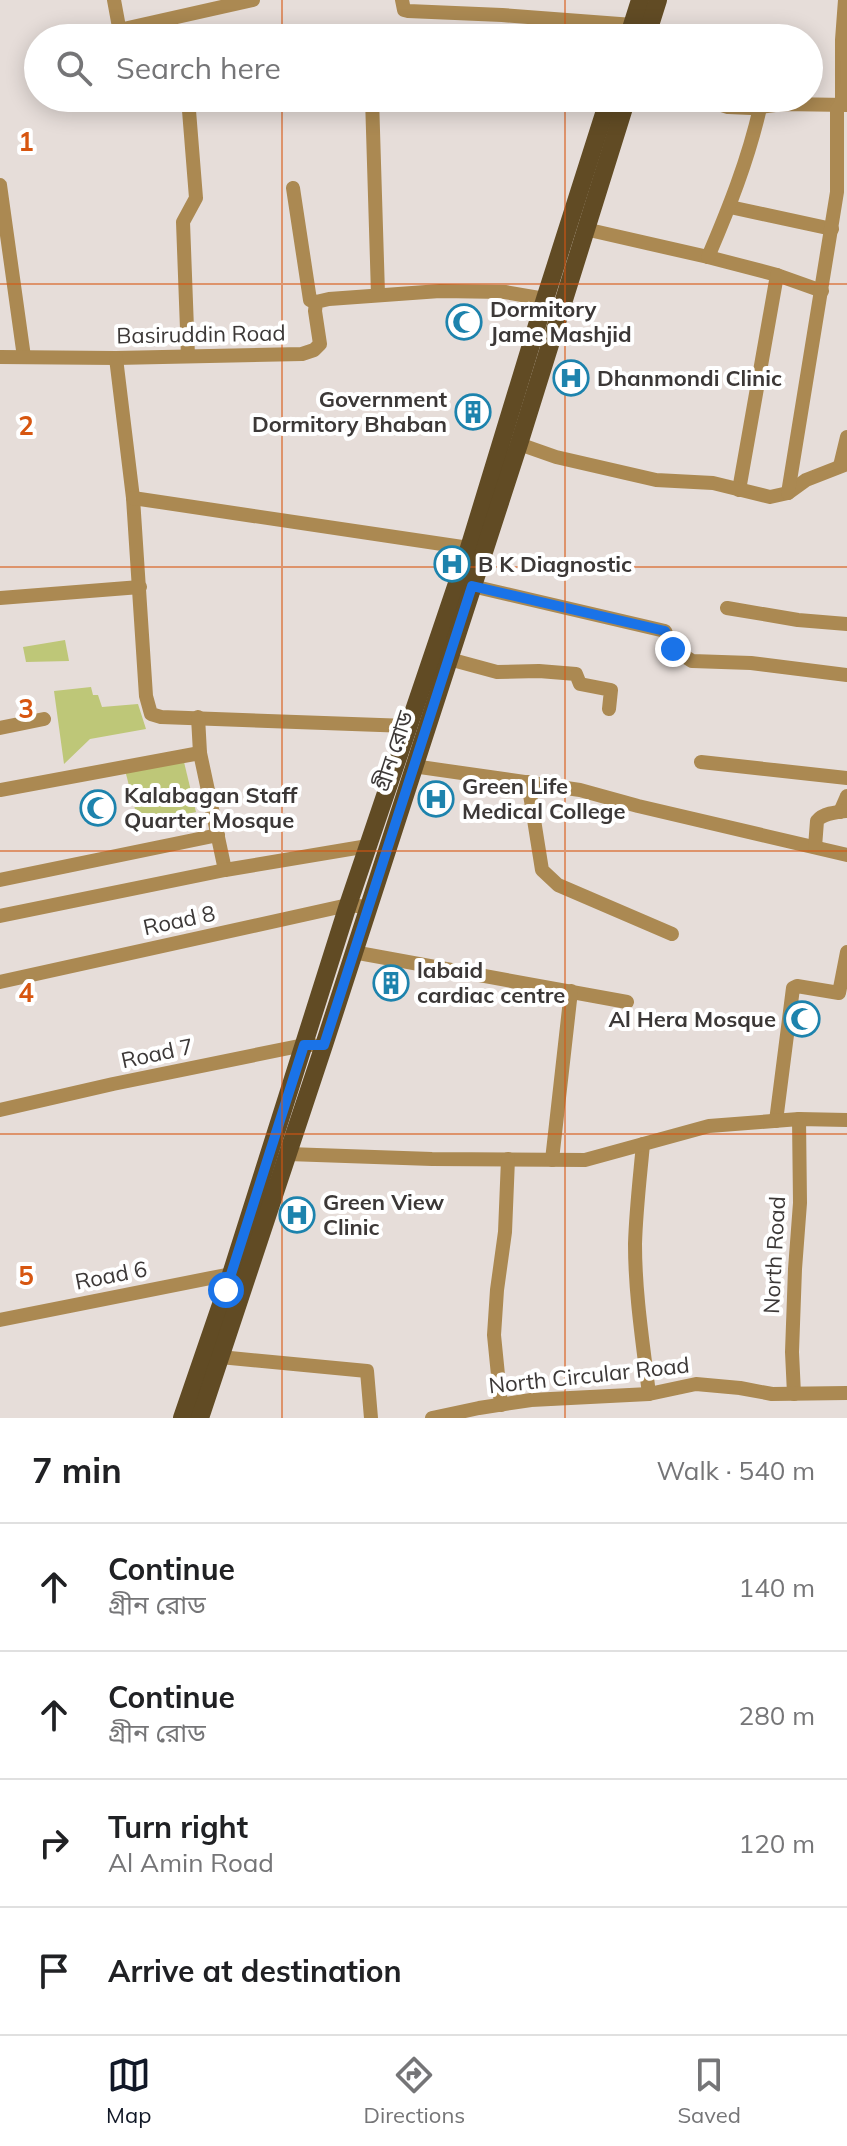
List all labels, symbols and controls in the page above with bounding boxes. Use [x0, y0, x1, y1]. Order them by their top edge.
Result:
search box [24, 24, 823, 112]
icon: search [52, 46, 96, 90]
text: Search here [116, 49, 281, 87]
text: 1 [18, 125, 34, 158]
place label: Dormitory Jame Mashjid [490, 295, 632, 348]
mosque icon: Dormitory Jame Mashjid [445, 303, 483, 341]
street label: Basiruddin Road [116, 319, 286, 349]
hospital icon: Dhanmondi Clinic [552, 359, 590, 397]
place label: Dhanmondi Clinic [597, 364, 782, 392]
place label: Government Dormitory Bhaban [252, 385, 447, 438]
building icon: Government Dormitory Bhaban [454, 393, 492, 431]
text: 2 [18, 409, 34, 442]
hospital icon: B K Diagnostic [433, 545, 471, 583]
place label: B K Diagnostic [478, 550, 632, 578]
route end [655, 631, 691, 667]
text: 3 [18, 692, 34, 725]
street label: গ্রীন রোড [367, 707, 419, 795]
place label: Green Life Medical College [462, 772, 626, 825]
hospital icon: Green Life Medical College [417, 780, 455, 818]
place label: Kalabagan Staff Quarter Mosque [124, 781, 298, 834]
mosque icon: Kalabagan Staff Quarter Mosque [79, 789, 117, 827]
street label: Road 8 [140, 899, 218, 941]
place label: labaid cardiac centre [417, 956, 565, 1009]
building icon: labaid cardiac centre [372, 964, 410, 1002]
text: 4 [18, 976, 34, 1009]
mosque icon: Al Hera Mosque [783, 1000, 821, 1038]
place label: Al Hera Mosque [608, 1005, 776, 1033]
street label: Road 7 [118, 1032, 196, 1074]
place label: Green View Clinic [323, 1188, 445, 1241]
street label: North Road [757, 1195, 791, 1315]
hospital icon: Green View Clinic [278, 1196, 316, 1234]
street label: Road 6 [73, 1254, 149, 1296]
text: 5 [18, 1259, 34, 1292]
route start [208, 1272, 244, 1308]
street label: North Circular Road [487, 1351, 691, 1399]
text: 7 min [32, 1449, 122, 1492]
text: Walk · 540 m [656, 1454, 815, 1487]
text: Continue [108, 1550, 235, 1588]
icon: ahead [32, 1565, 76, 1609]
text: 140 m [739, 1571, 815, 1604]
text: গ্রীন রোড [108, 1588, 206, 1621]
text: Continue [108, 1678, 235, 1716]
icon: ahead [32, 1693, 76, 1737]
text: 280 m [739, 1699, 815, 1732]
text: গ্রীন রোড [108, 1716, 206, 1749]
text: Turn right [108, 1808, 248, 1846]
icon: right [32, 1821, 76, 1865]
text: 120 m [739, 1827, 815, 1860]
text: Al Amin Road [108, 1846, 274, 1879]
icon: arrive [32, 1949, 76, 1993]
text: Arrive at destination [108, 1952, 402, 1990]
tab: Map [106, 2053, 151, 2129]
tab: Directions [364, 2053, 465, 2129]
tab: Saved [677, 2053, 741, 2129]

